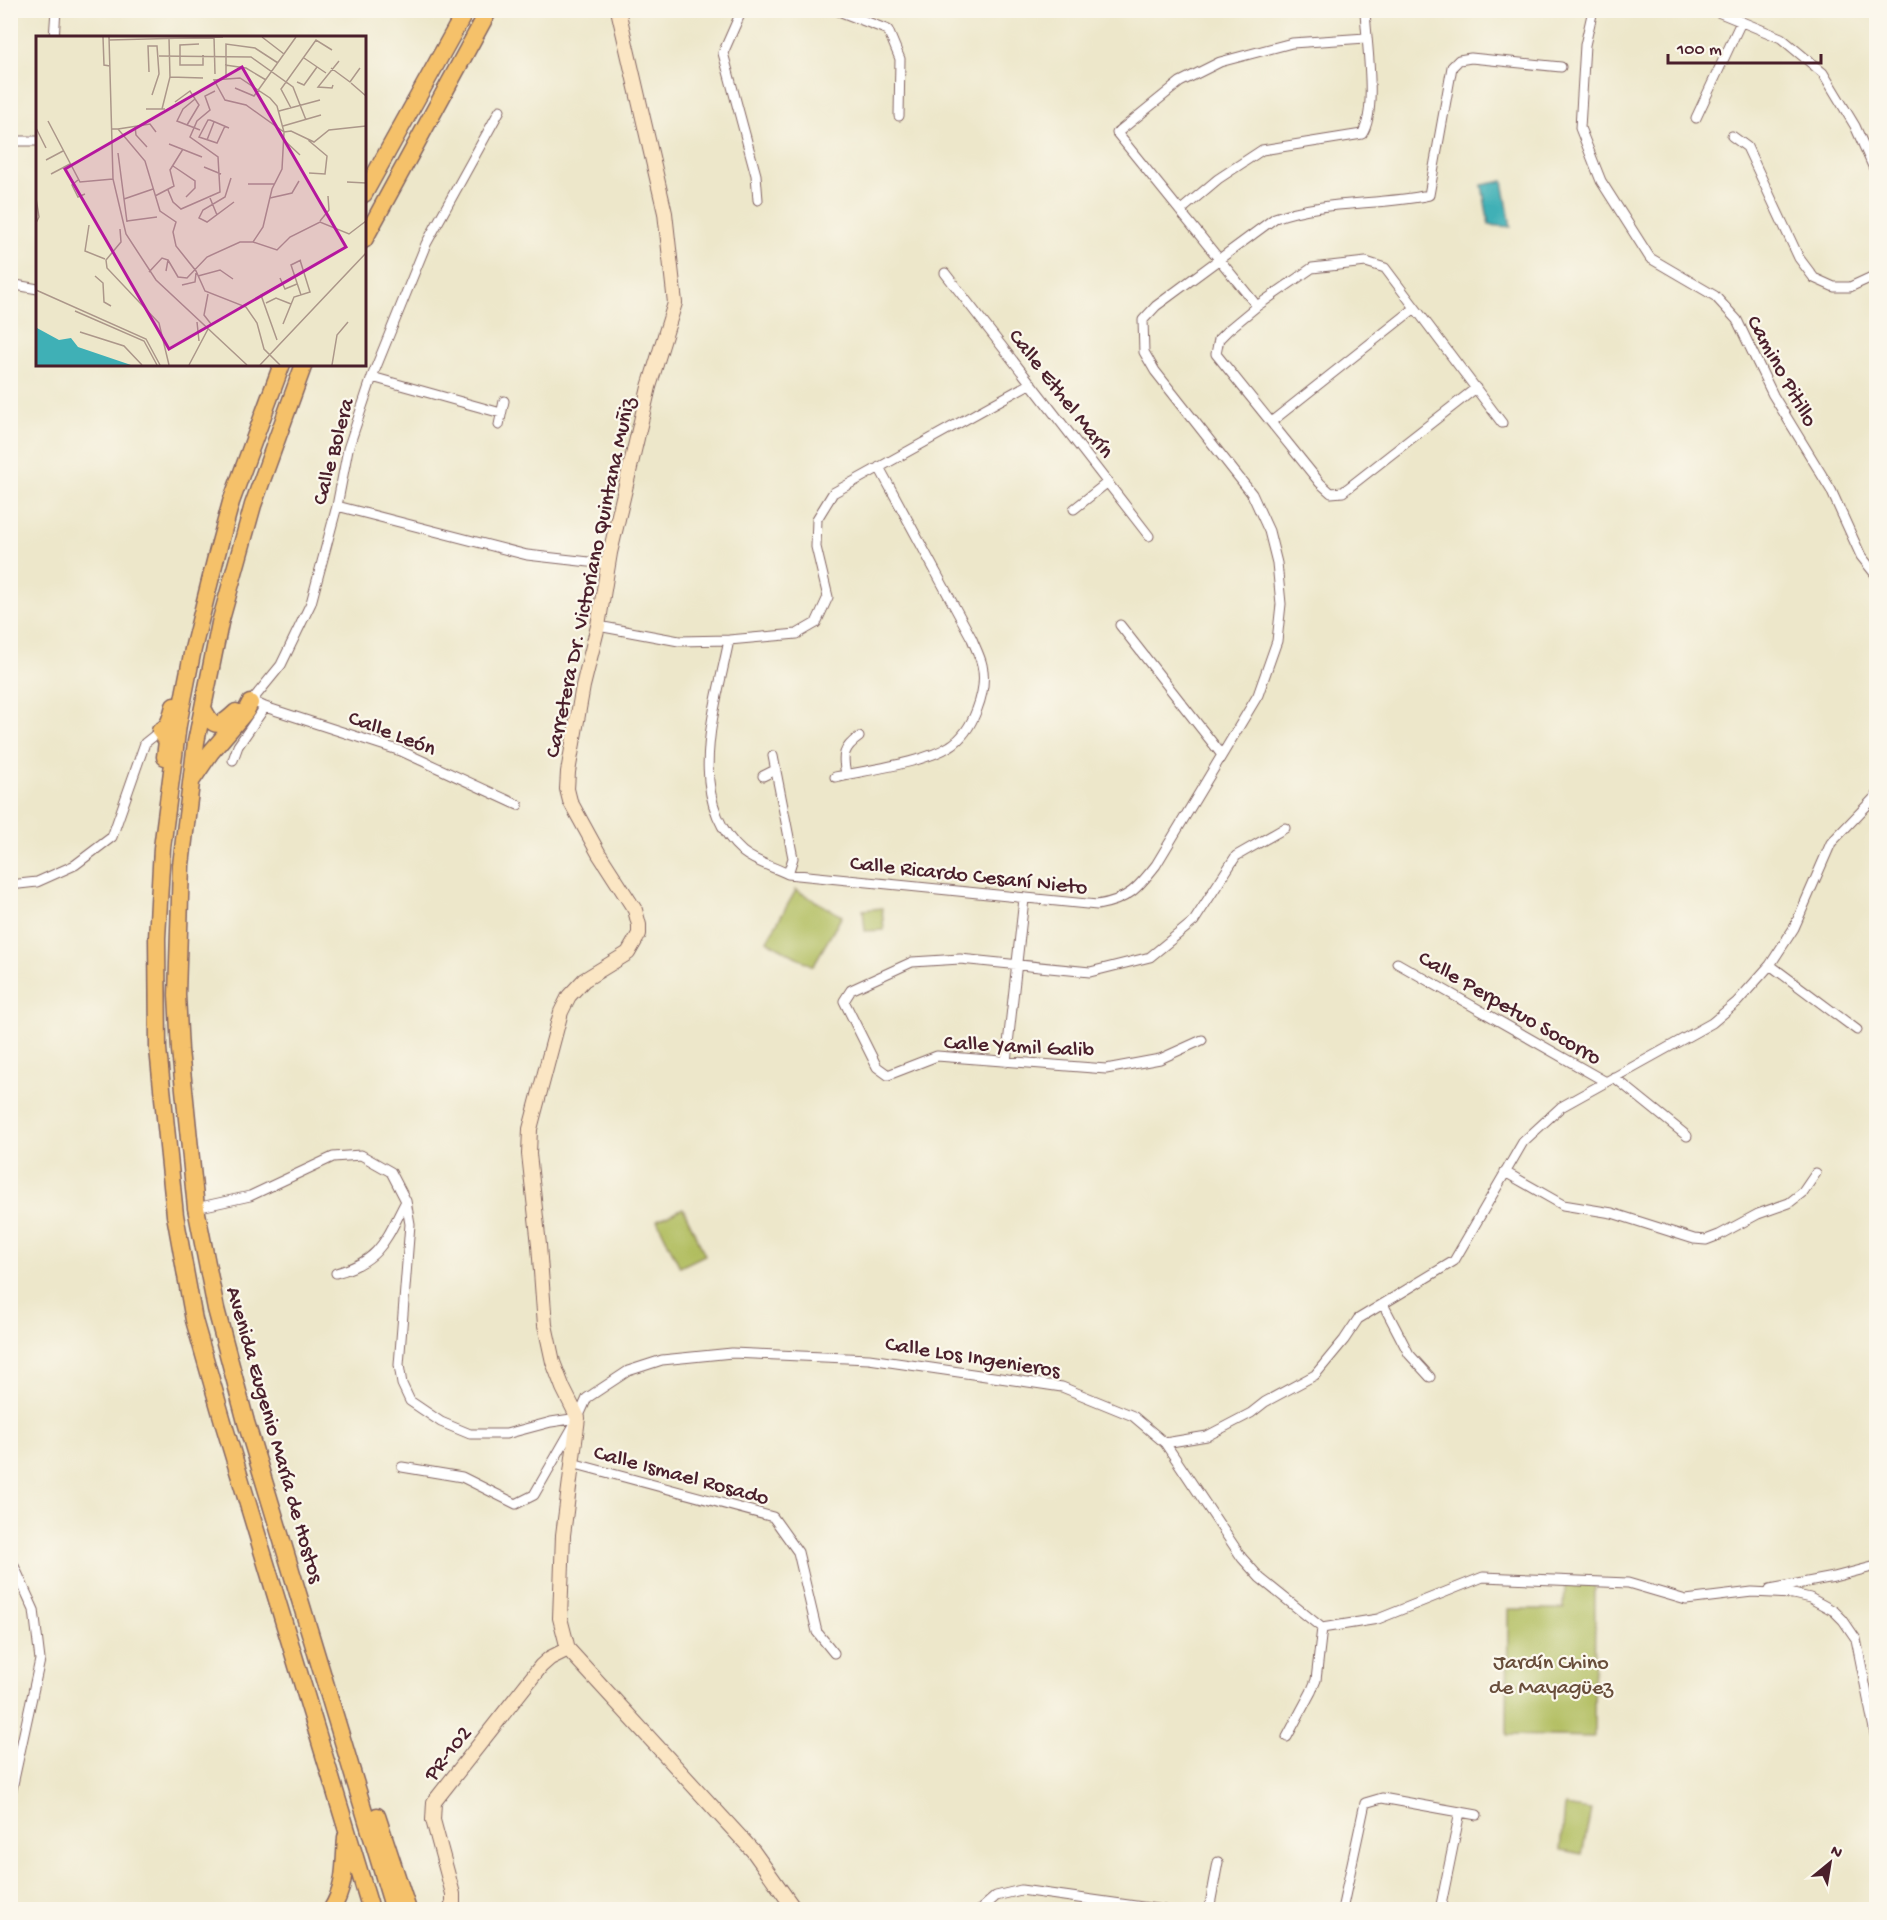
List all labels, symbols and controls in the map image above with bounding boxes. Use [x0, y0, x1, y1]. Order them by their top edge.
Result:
scale bar [1668, 27, 1821, 65]
inset map [36, 36, 366, 366]
text: 100 m [1676, 40, 1722, 61]
street label: Camino Pitillo [1739, 312, 1822, 432]
street label: Calle Ethel Marín [1001, 325, 1119, 465]
street label: Carretera Dr. Victoriano Quintana Muñiz [541, 394, 643, 760]
street label: Calle Bolera [308, 395, 362, 508]
street label: Calle León [344, 706, 440, 763]
street label: Calle Ricardo Cesaní Nieto [849, 852, 1089, 902]
street label: Calle Perpetuo Socorro [1413, 946, 1605, 1073]
street label: Calle Yamil Galib [943, 1031, 1095, 1065]
street label: Avenida Eugenio María de Hostos [218, 1284, 328, 1587]
street label: Calle Los Ingenieros [883, 1332, 1063, 1386]
street label: Calle Ismael Rosado [590, 1441, 772, 1513]
park label: Jardín Chino de Mayagüez [1489, 1651, 1614, 1702]
street label: PR-102 [419, 1722, 479, 1788]
north arrow [1800, 1833, 1860, 1893]
text: N [1826, 1842, 1845, 1864]

